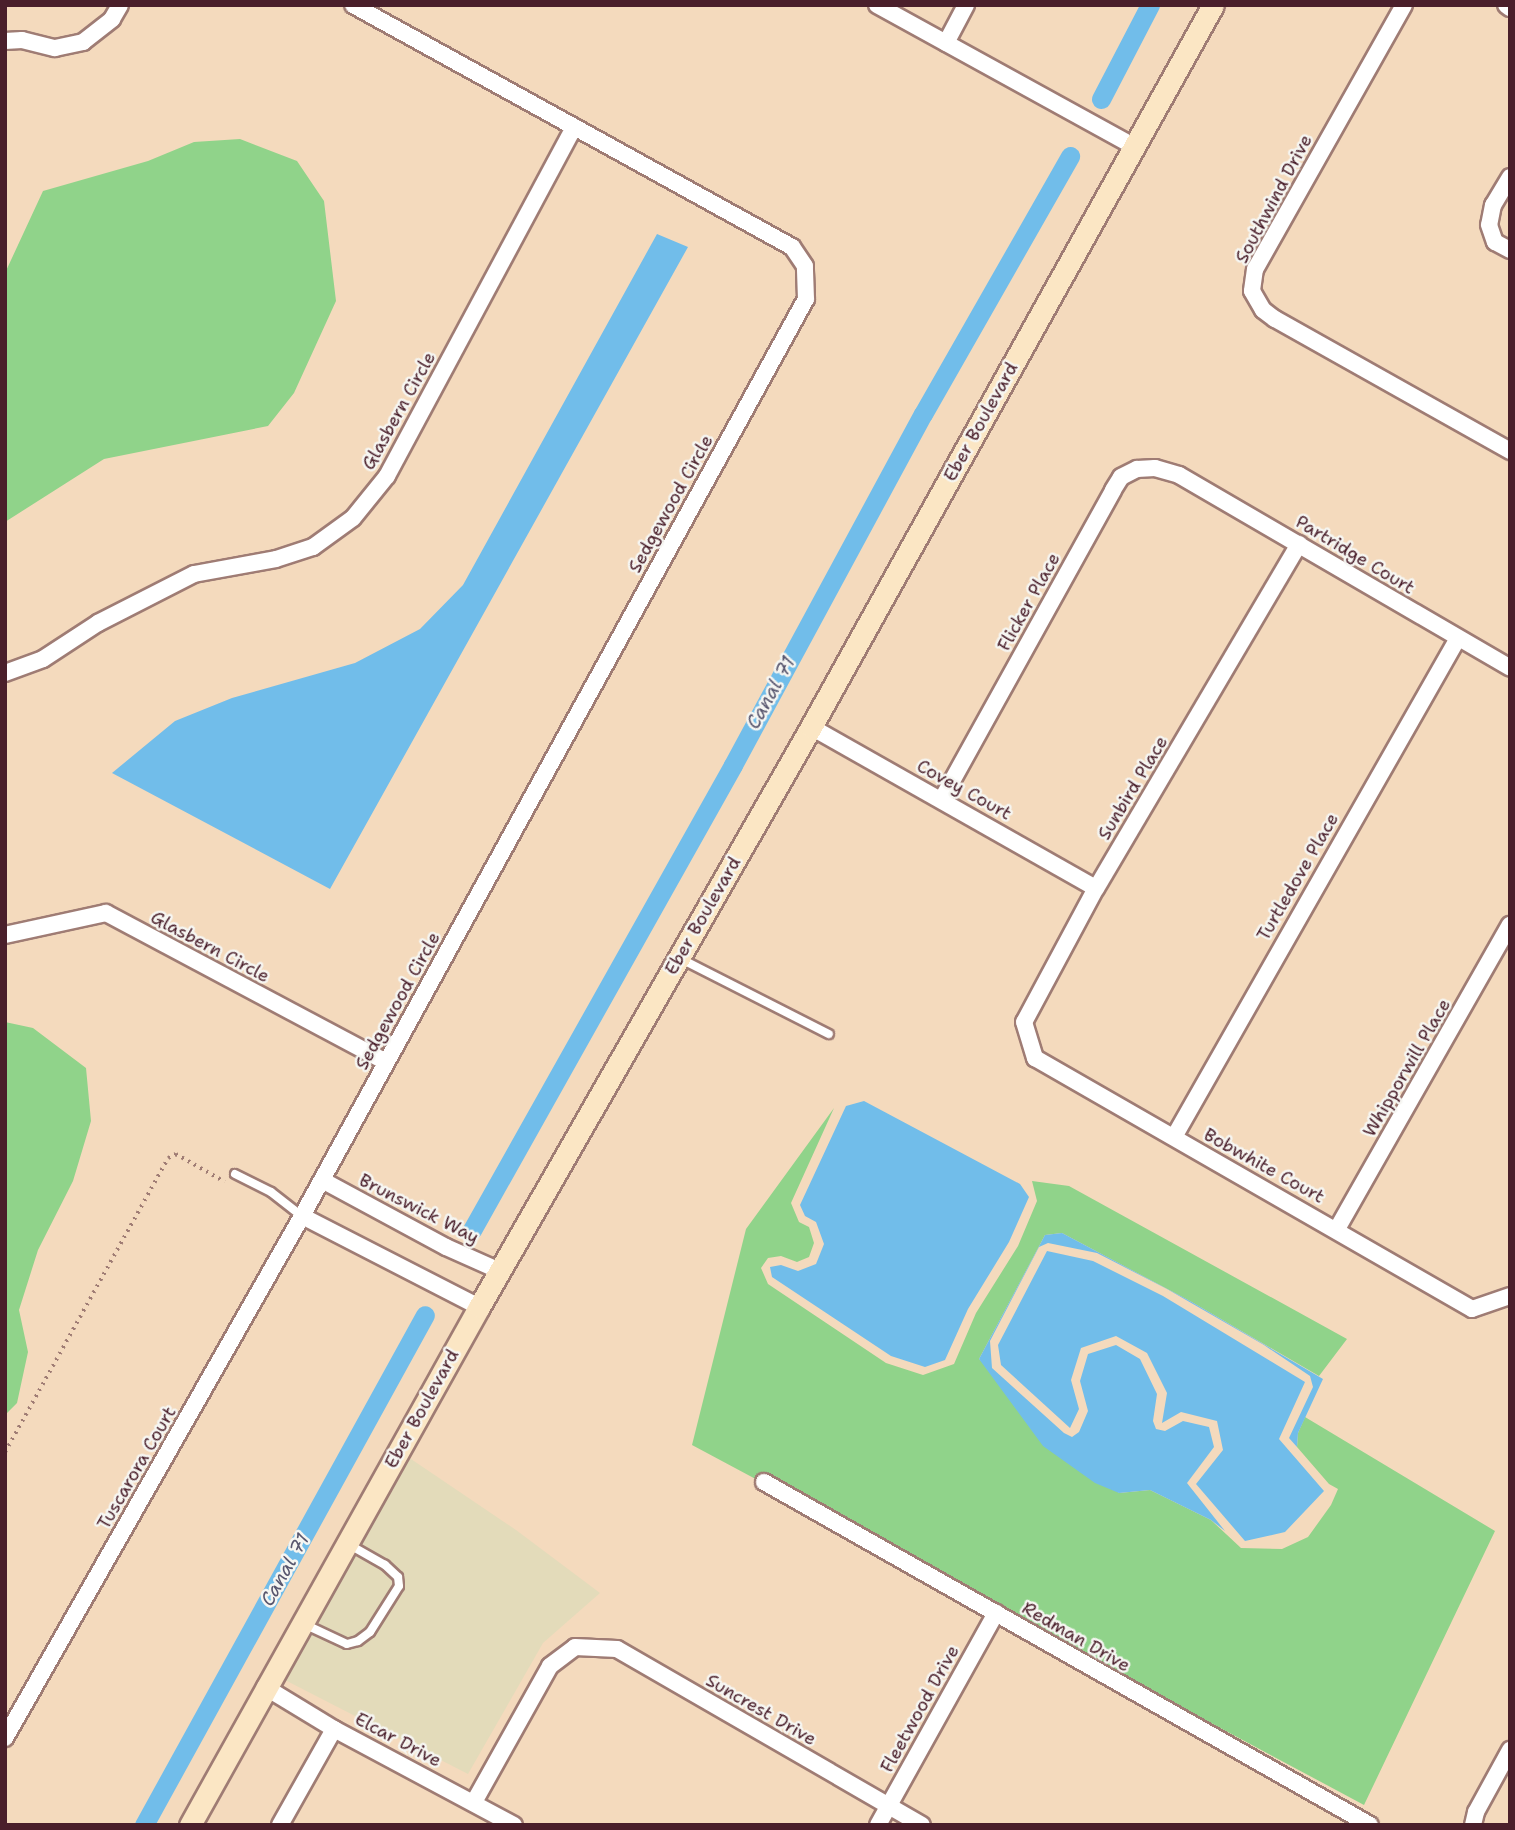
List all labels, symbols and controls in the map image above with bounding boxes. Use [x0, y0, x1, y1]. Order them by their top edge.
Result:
street label: Southwind Drive [1231, 131, 1317, 267]
street label: Glasbern Circle [358, 348, 440, 474]
street label: Eber Boulevard [939, 359, 1023, 485]
street label: Sedgewood Circle [624, 431, 718, 577]
street label: Partridge Court [1292, 511, 1418, 599]
street label: Flicker Place [993, 549, 1065, 655]
water label: Canal 71 [742, 653, 800, 733]
street label: Sunbird Place [1094, 732, 1172, 844]
street label: Covey Court [913, 755, 1015, 825]
street label: Turtledove Place [1253, 809, 1343, 945]
street label: Eber Boulevard [661, 853, 745, 979]
street label: Glasbern Circle [147, 907, 273, 987]
street label: Sedgewood Circle [351, 928, 445, 1074]
street label: Whipporwill Place [1359, 995, 1455, 1141]
street label: Bobwhite Court [1200, 1124, 1328, 1208]
street label: Brunswick Way [355, 1169, 483, 1249]
street label: Eber Boulevard [380, 1346, 464, 1472]
street label: Tuscarora Court [93, 1403, 181, 1533]
water label: Canal 71 [256, 1530, 314, 1610]
street label: Redman Drive [1018, 1597, 1134, 1677]
street label: Fleetwood Drive [876, 1642, 964, 1776]
street label: Suncrest Drive [702, 1670, 820, 1750]
street label: Elcar Drive [351, 1708, 445, 1772]

